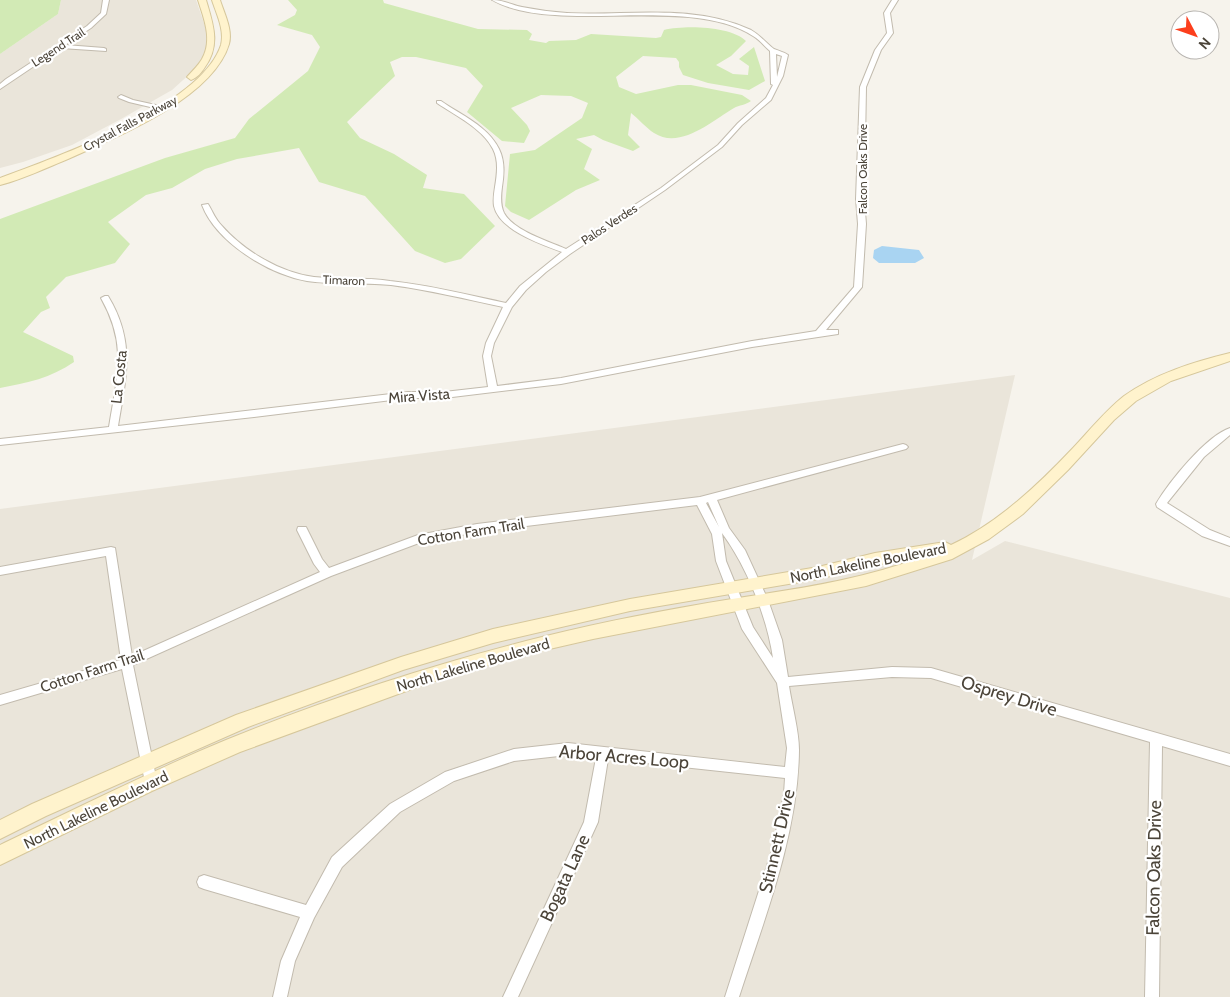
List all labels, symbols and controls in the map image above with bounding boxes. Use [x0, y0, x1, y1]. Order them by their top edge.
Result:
north arrow [1170, 10, 1220, 60]
street label: Legend Trail [29, 24, 88, 70]
text: N [1195, 34, 1215, 53]
street label: Crystal Falls Parkway [81, 92, 179, 154]
street label: Falcon Oaks Drive [855, 124, 870, 214]
street label: Palos Verdes [578, 200, 640, 248]
street label: Timaron [323, 272, 366, 288]
street label: La Costa [107, 348, 131, 405]
street label: Mira Vista [388, 385, 451, 407]
street label: Cotton Farm Trail [416, 515, 526, 549]
street label: North Lakeline Boulevard [789, 539, 947, 587]
street label: North Lakeline Boulevard [394, 635, 552, 695]
street label: Cotton Farm Trail [38, 646, 147, 696]
street label: Osprey Drive [958, 671, 1060, 721]
street label: Arbor Acres Loop [558, 740, 690, 774]
street label: North Lakeline Boulevard [21, 767, 171, 853]
street label: Stinnett Drive [754, 787, 800, 895]
street label: Falcon Oaks Drive [1142, 800, 1166, 936]
street label: Bogata Lane [535, 831, 595, 925]

